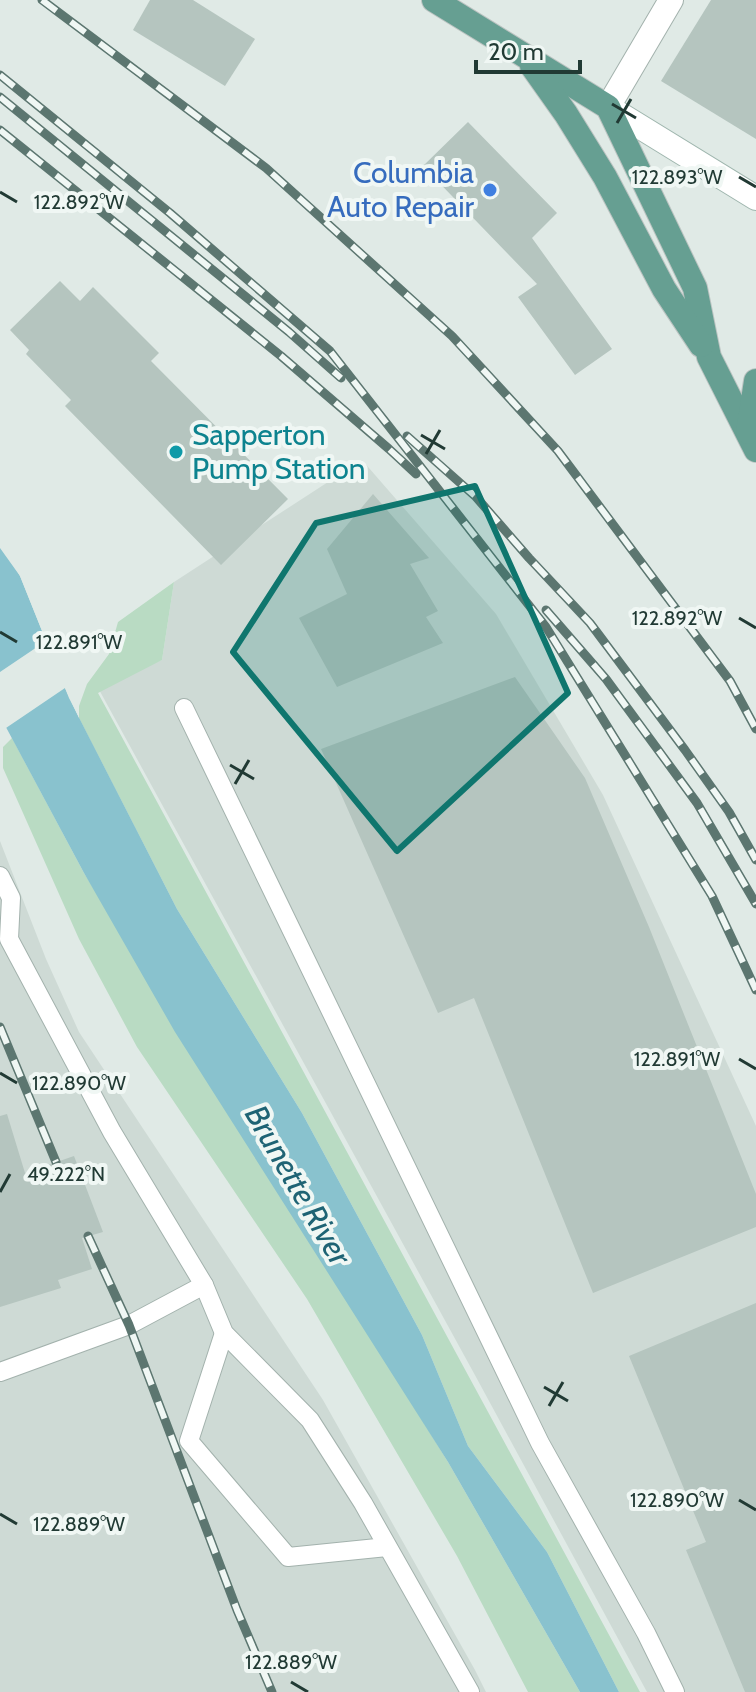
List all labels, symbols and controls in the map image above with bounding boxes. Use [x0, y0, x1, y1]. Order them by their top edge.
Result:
scale bar [476, 24, 580, 74]
text: 20 m [488, 37, 544, 66]
place label: Columbia Auto Repair [327, 154, 475, 225]
text: 122.893°W [632, 165, 722, 189]
marker: Columbia Auto Repair [481, 181, 499, 199]
text: 122.892°W [34, 190, 124, 214]
place label: Sapperton Pump Station [192, 416, 366, 487]
marker: Sapperton Pump Station [167, 443, 185, 461]
text: 122.892°W [632, 606, 722, 630]
text: 122.891°W [36, 630, 122, 654]
text: 122.891°W [634, 1047, 720, 1071]
text: 122.890°W [32, 1071, 126, 1095]
water label: Brunette River [237, 1098, 360, 1273]
text: 49.222°N [27, 1162, 105, 1186]
text: 122.890°W [630, 1488, 724, 1512]
text: 122.889°W [33, 1512, 125, 1536]
text: 122.889°W [245, 1650, 337, 1674]

